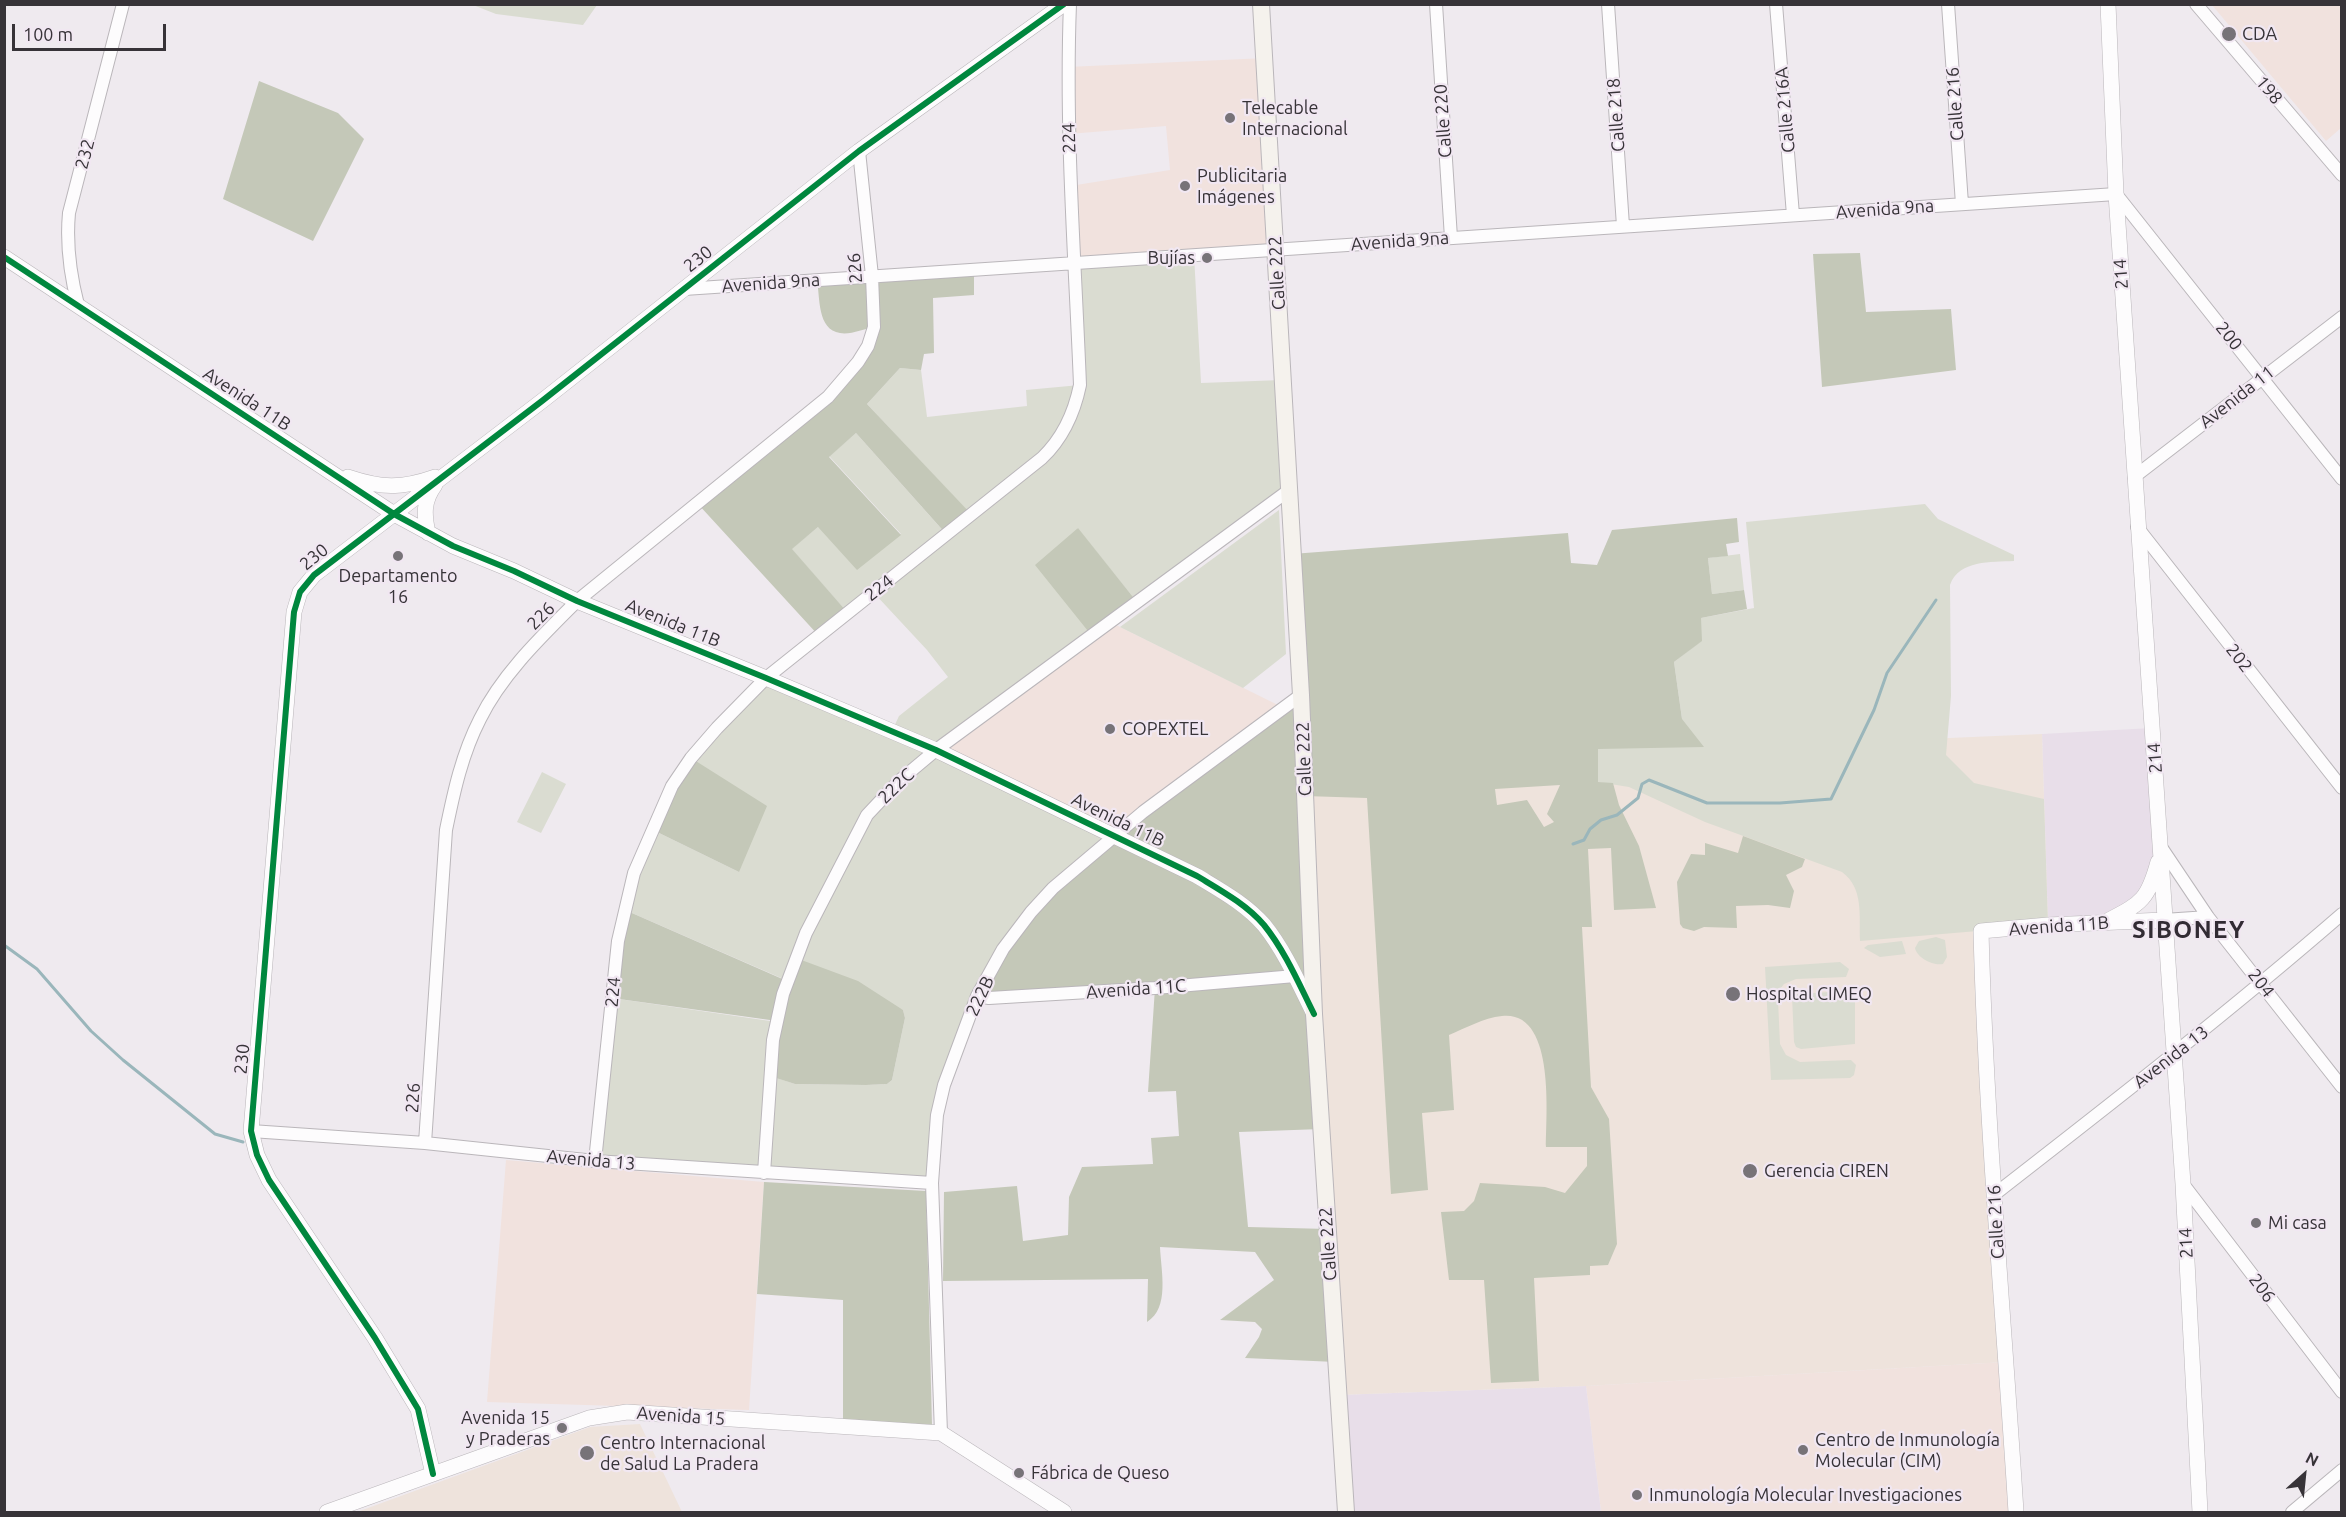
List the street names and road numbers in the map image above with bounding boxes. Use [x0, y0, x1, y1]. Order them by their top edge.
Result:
street label: Calle 216A [1770, 66, 1800, 154]
street label: Calle 216 [1942, 66, 1968, 142]
street label: 198 [2251, 71, 2287, 109]
street label: Calle 218 [1603, 77, 1629, 153]
street label: Calle 220 [1430, 83, 1456, 159]
street label: 224 [1058, 122, 1080, 154]
street label: 232 [71, 136, 99, 172]
street label: Avenida 9na [1835, 195, 1935, 223]
street label: Avenida 9na [1350, 227, 1450, 255]
street label: Calle 222 [1264, 235, 1290, 311]
street label: 230 [679, 241, 717, 277]
street label: 226 [843, 252, 867, 284]
street label: 214 [2109, 258, 2133, 290]
street label: Avenida 9na [721, 269, 821, 297]
street label: 200 [2211, 317, 2247, 355]
street label: Avenida 11 [2195, 361, 2279, 433]
street label: Avenida 11B [199, 363, 295, 435]
street label: 230 [295, 539, 333, 575]
street label: 224 [860, 570, 898, 606]
street label: Avenida 11B [622, 594, 724, 652]
street label: 226 [523, 598, 559, 634]
street label: 202 [2221, 639, 2257, 677]
street label: Calle 222 [1292, 722, 1316, 796]
street label: 214 [2143, 742, 2167, 774]
street label: 222C [874, 764, 918, 808]
street label: Avenida 11B [1068, 788, 1168, 852]
street label: Avenida 11B [2008, 912, 2110, 940]
street label: 204 [2243, 964, 2279, 1002]
street label: 222B [961, 972, 999, 1020]
street label: Avenida 11C [1085, 975, 1187, 1003]
street label: 224 [601, 976, 625, 1008]
street label: Avenida 13 [2129, 1021, 2213, 1093]
street label: 230 [230, 1043, 254, 1075]
street label: 226 [401, 1082, 425, 1114]
street label: Avenida 13 [546, 1145, 636, 1175]
street label: Calle 216 [1983, 1184, 2009, 1260]
street label: Calle 222 [1315, 1206, 1341, 1282]
street label: 214 [2174, 1227, 2198, 1259]
street label: 206 [2244, 1269, 2280, 1307]
street label: Avenida 15 [636, 1402, 726, 1430]

